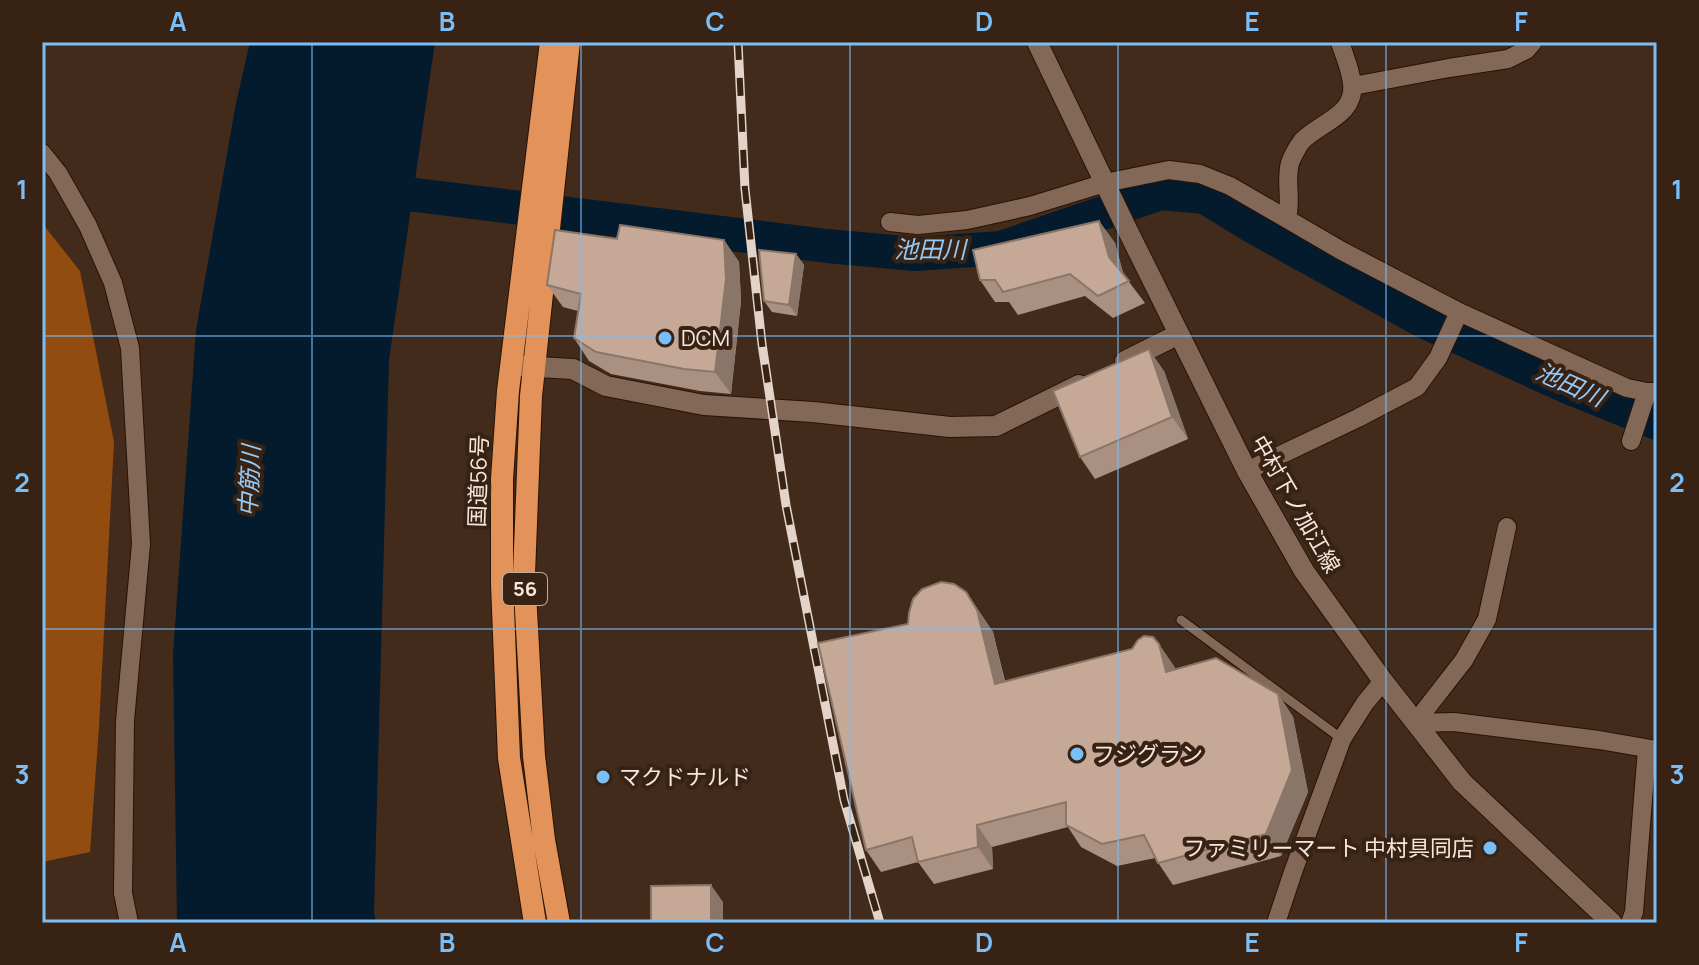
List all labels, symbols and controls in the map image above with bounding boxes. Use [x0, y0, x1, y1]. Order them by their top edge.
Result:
text: A [169, 3, 187, 39]
text: B [439, 3, 455, 39]
text: C [705, 3, 725, 39]
text: D [975, 3, 993, 39]
text: E [1244, 3, 1260, 39]
text: F [1514, 3, 1528, 39]
text: 1 [16, 171, 28, 207]
text: 1 [1671, 171, 1683, 207]
water label: 池田川 [894, 232, 969, 265]
place label: DCM [681, 323, 730, 353]
marker: DCM [656, 329, 674, 347]
water label: 池田川 [1531, 354, 1613, 415]
street label: 中村下ノ加江線 [1245, 430, 1347, 578]
street label: 国道56号 [461, 434, 495, 528]
water label: 中筋川 [230, 441, 267, 518]
text: 2 [14, 464, 30, 500]
text: 2 [1669, 464, 1685, 500]
road number: 56 [503, 573, 547, 605]
place label: フジグラン [1093, 739, 1203, 769]
marker: フジグラン [1068, 745, 1086, 763]
text: 3 [14, 756, 30, 792]
text: 3 [1669, 756, 1685, 792]
place label: マクドナルド [619, 762, 751, 792]
marker: マクドナルド [594, 768, 612, 786]
place label: ファミリーマート 中村具同店 [1184, 833, 1474, 863]
marker: ファミリーマート 中村具同店 [1481, 839, 1499, 857]
text: A [169, 924, 187, 960]
text: B [439, 924, 455, 960]
text: C [705, 924, 725, 960]
text: D [975, 924, 993, 960]
text: E [1244, 924, 1260, 960]
text: F [1514, 924, 1528, 960]

